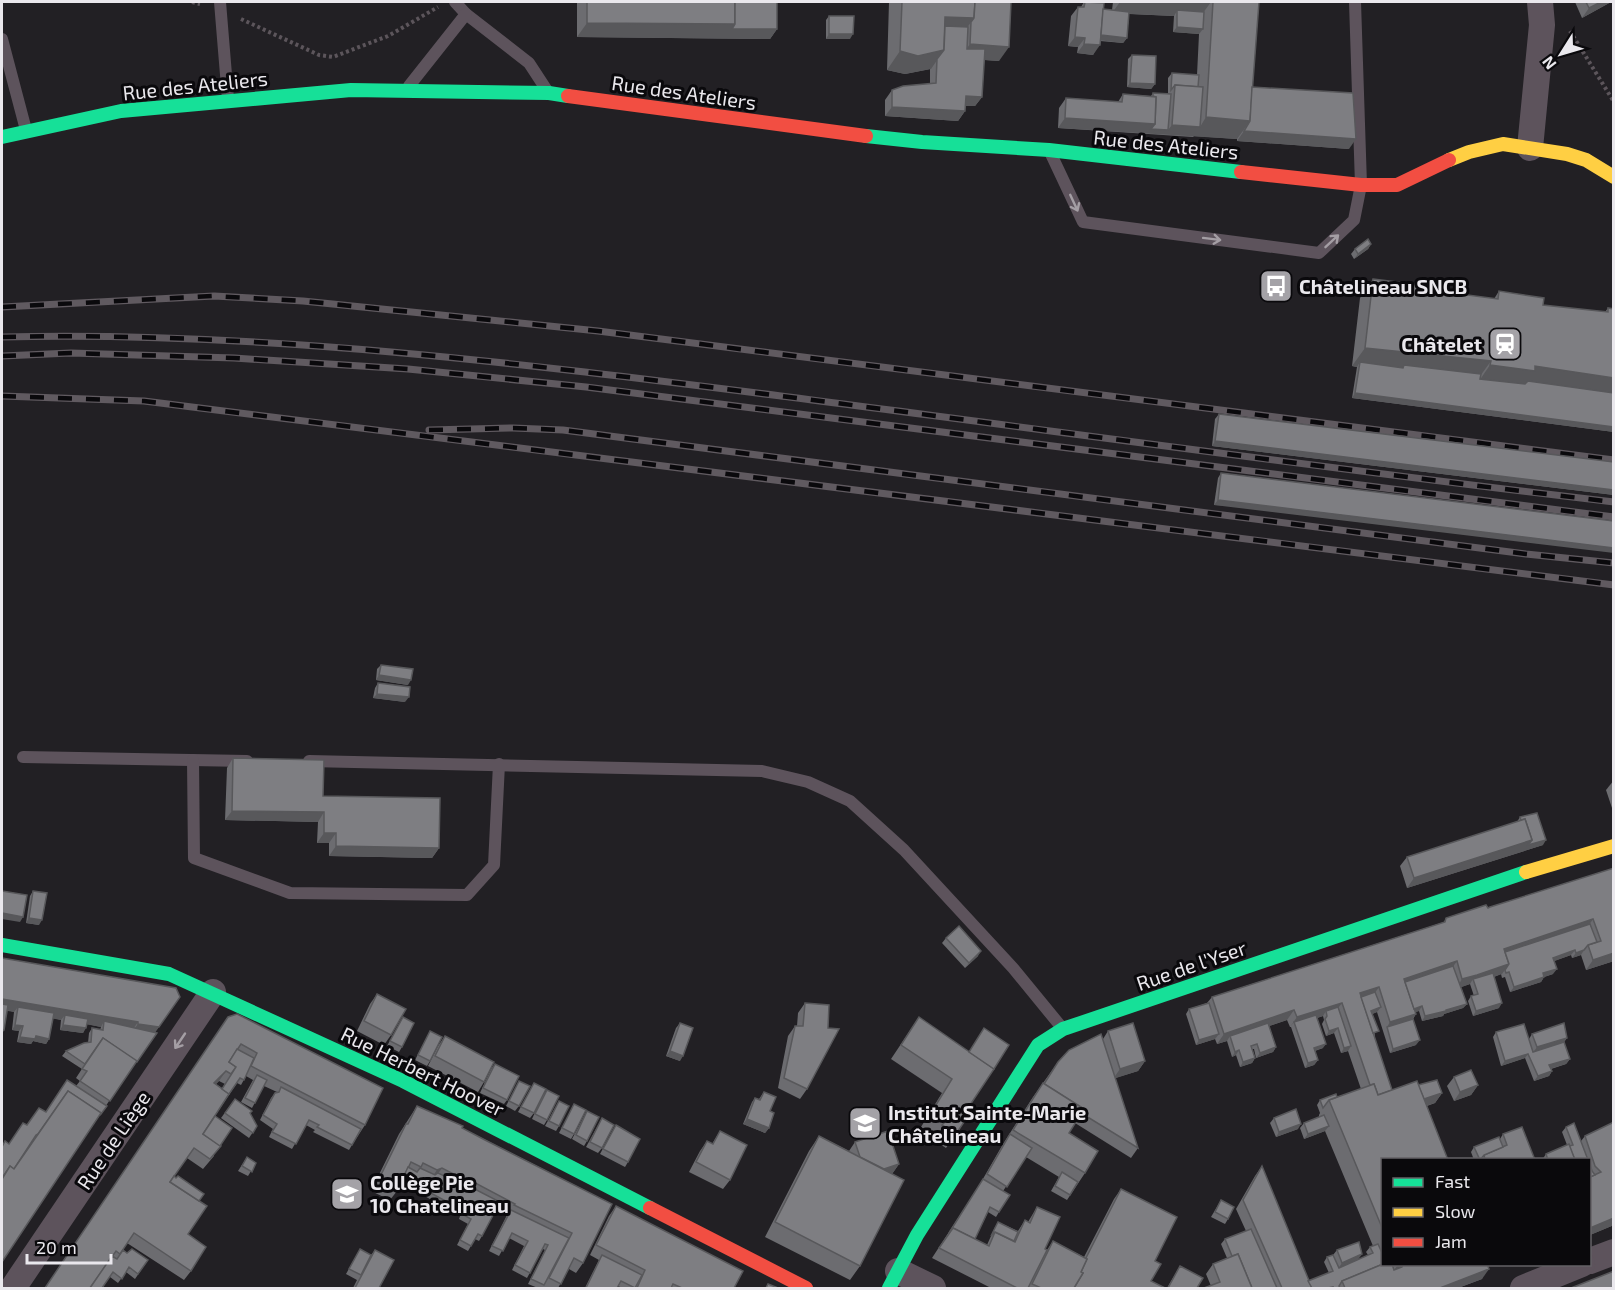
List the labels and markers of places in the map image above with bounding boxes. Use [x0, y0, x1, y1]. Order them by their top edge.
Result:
bus stop icon: Châtelineau SNCB [1258, 268, 1294, 304]
place label: Châtelineau SNCB [1299, 274, 1467, 298]
station icon: Châtelet [1487, 326, 1523, 362]
place label: Châtelet [1401, 332, 1482, 356]
place label: Institut Sainte-Marie Châtelineau [888, 1100, 1086, 1147]
school or university icon: Institut Sainte-Marie Châtelineau [847, 1105, 883, 1141]
place label: Collège Pie 10 Chatelineau [370, 1170, 509, 1217]
school or university icon: Collège Pie 10 Chatelineau [329, 1176, 365, 1212]

